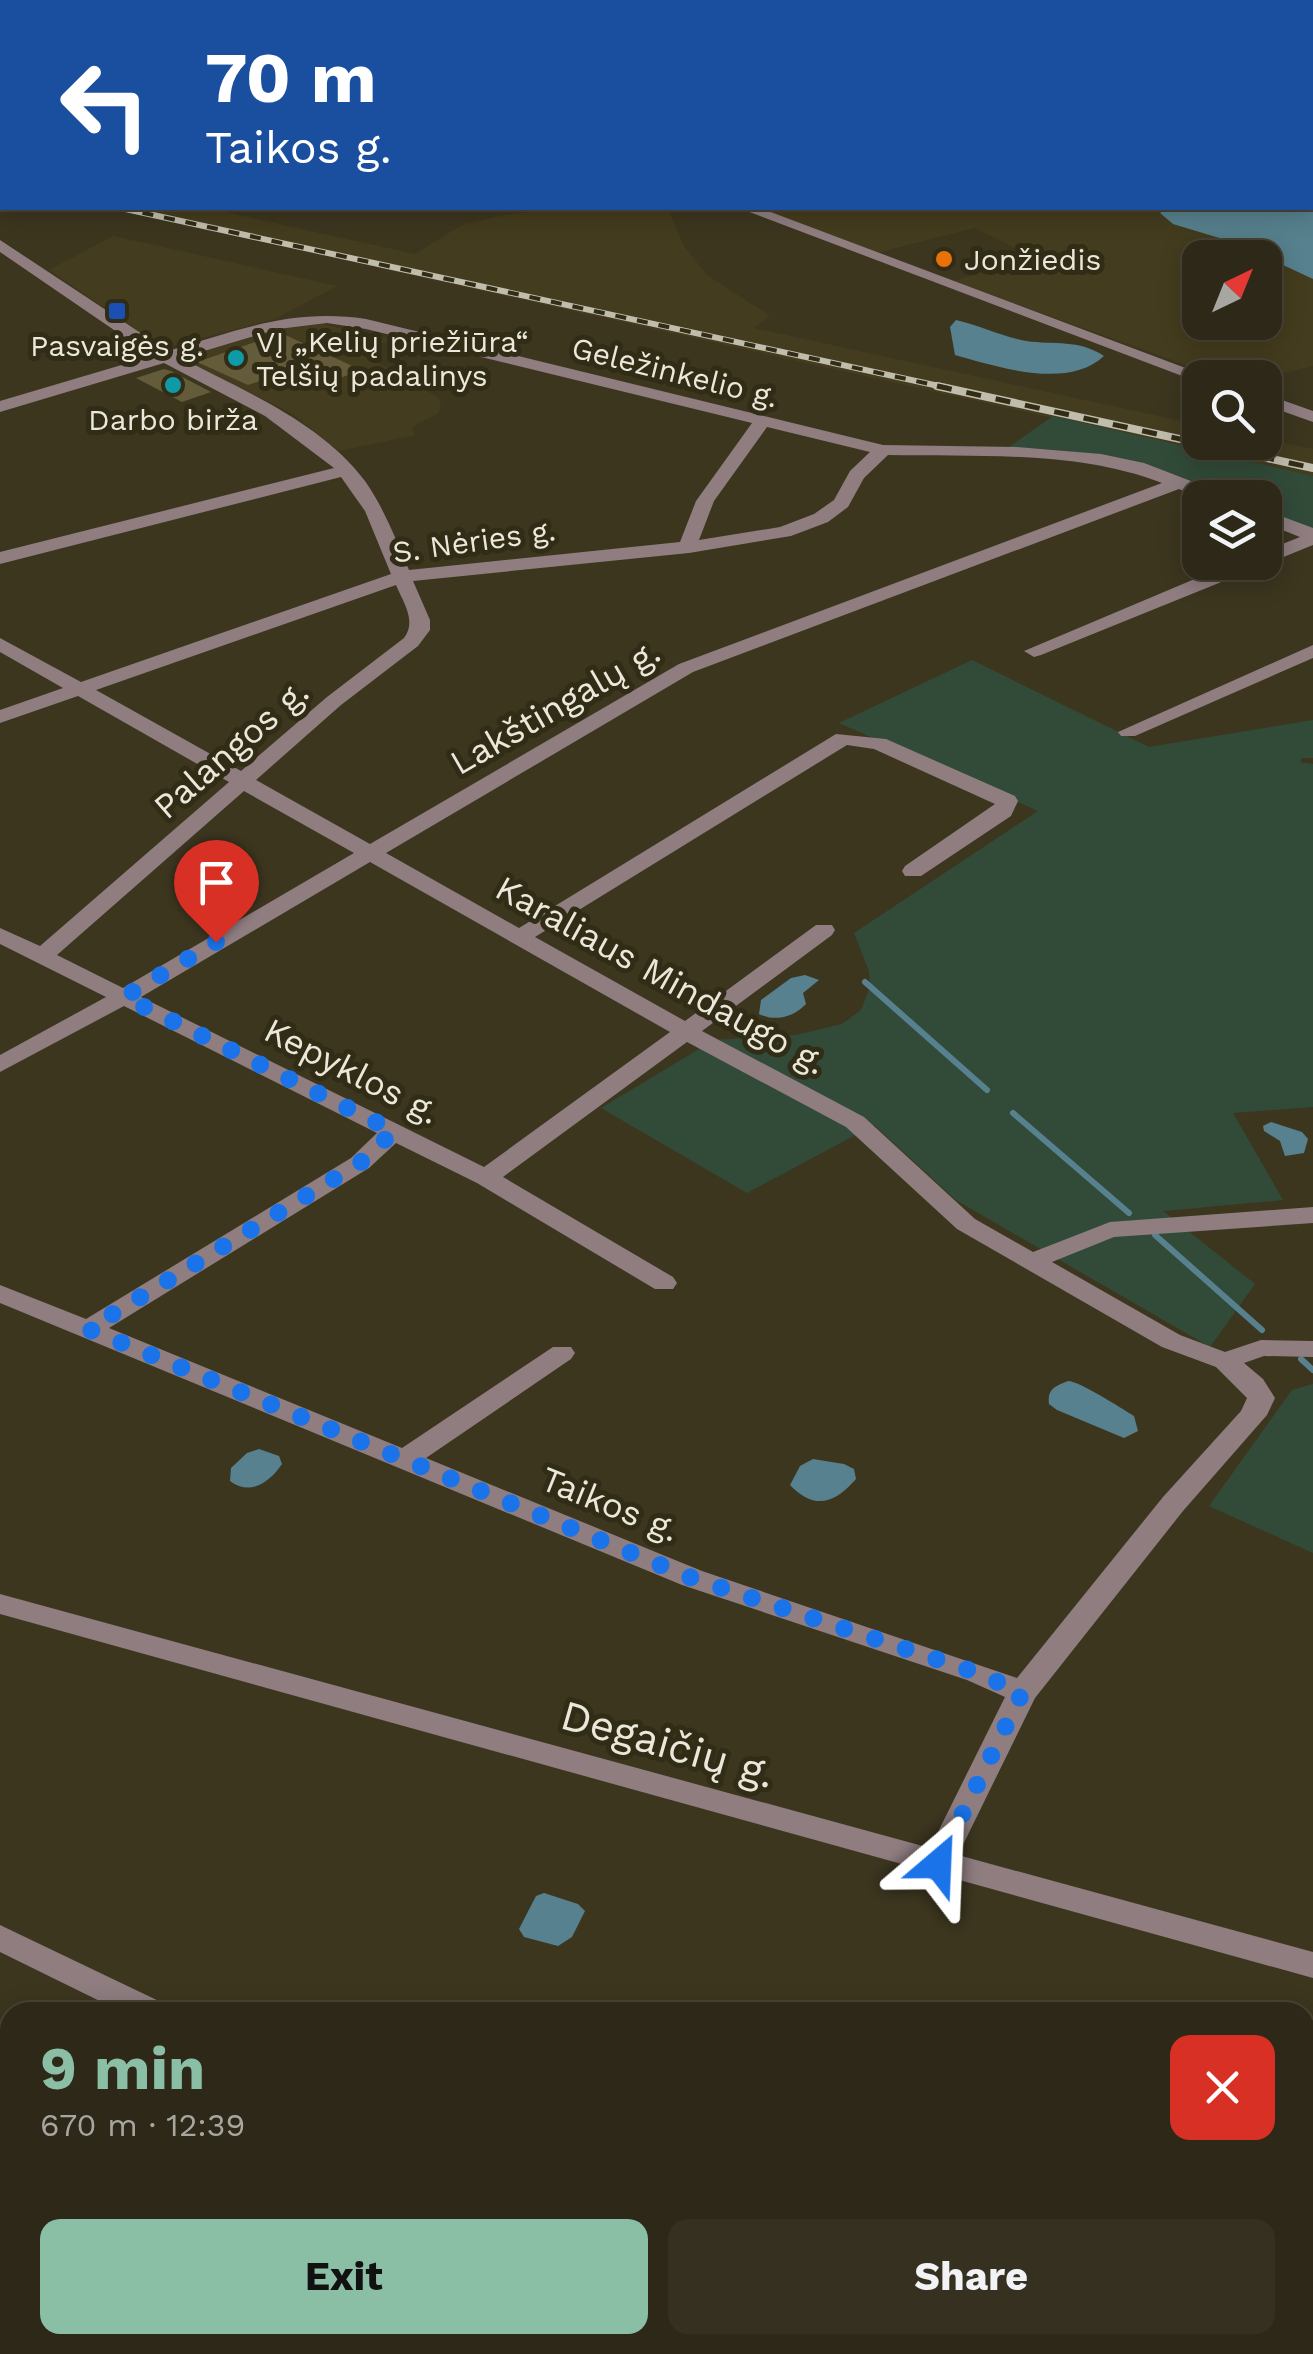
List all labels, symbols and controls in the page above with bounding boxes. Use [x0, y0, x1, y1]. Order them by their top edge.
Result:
text: 70 m [205, 37, 377, 119]
icon: left [40, 40, 170, 170]
text: Taikos g. [205, 121, 392, 174]
north arrow [1182, 240, 1282, 340]
map controls [1182, 240, 1282, 580]
place label: Jonžiedis [964, 242, 1101, 277]
marker: Jonžiedis [933, 248, 955, 270]
marker: Pasvaigės g. [106, 300, 128, 322]
place label: VĮ „Kelių priežiūra“ Telšių padalinys [256, 324, 529, 393]
place label: Pasvaigės g. [30, 328, 204, 363]
street label: Geležinkelio g. [568, 329, 782, 415]
marker: VĮ „Kelių priežiūra“ Telšių padalinys [225, 347, 247, 369]
button: search [1182, 360, 1282, 460]
marker: Darbo birža [162, 374, 184, 396]
place label: Darbo birža [88, 402, 258, 437]
button: layers [1182, 480, 1282, 580]
street label: S. Nėries g. [390, 512, 558, 570]
street label: Lakštingalų g. [443, 630, 667, 784]
street label: Palangos g. [145, 670, 317, 828]
pin [174, 840, 259, 943]
icon: arrive [189, 855, 244, 910]
street label: Karaliaus Mindaugo g. [488, 867, 834, 1083]
street label: Kepyklos g. [257, 1009, 447, 1133]
street label: Taikos g. [535, 1457, 685, 1551]
street label: Degaičių g. [555, 1690, 781, 1798]
position arrow [886, 1812, 990, 1916]
text: 9 min [40, 2033, 205, 2104]
button: close [1170, 2035, 1275, 2140]
text: 670 m · 12:39 [40, 2106, 245, 2144]
button: Exit [40, 2219, 648, 2334]
button: Share [668, 2219, 1275, 2334]

